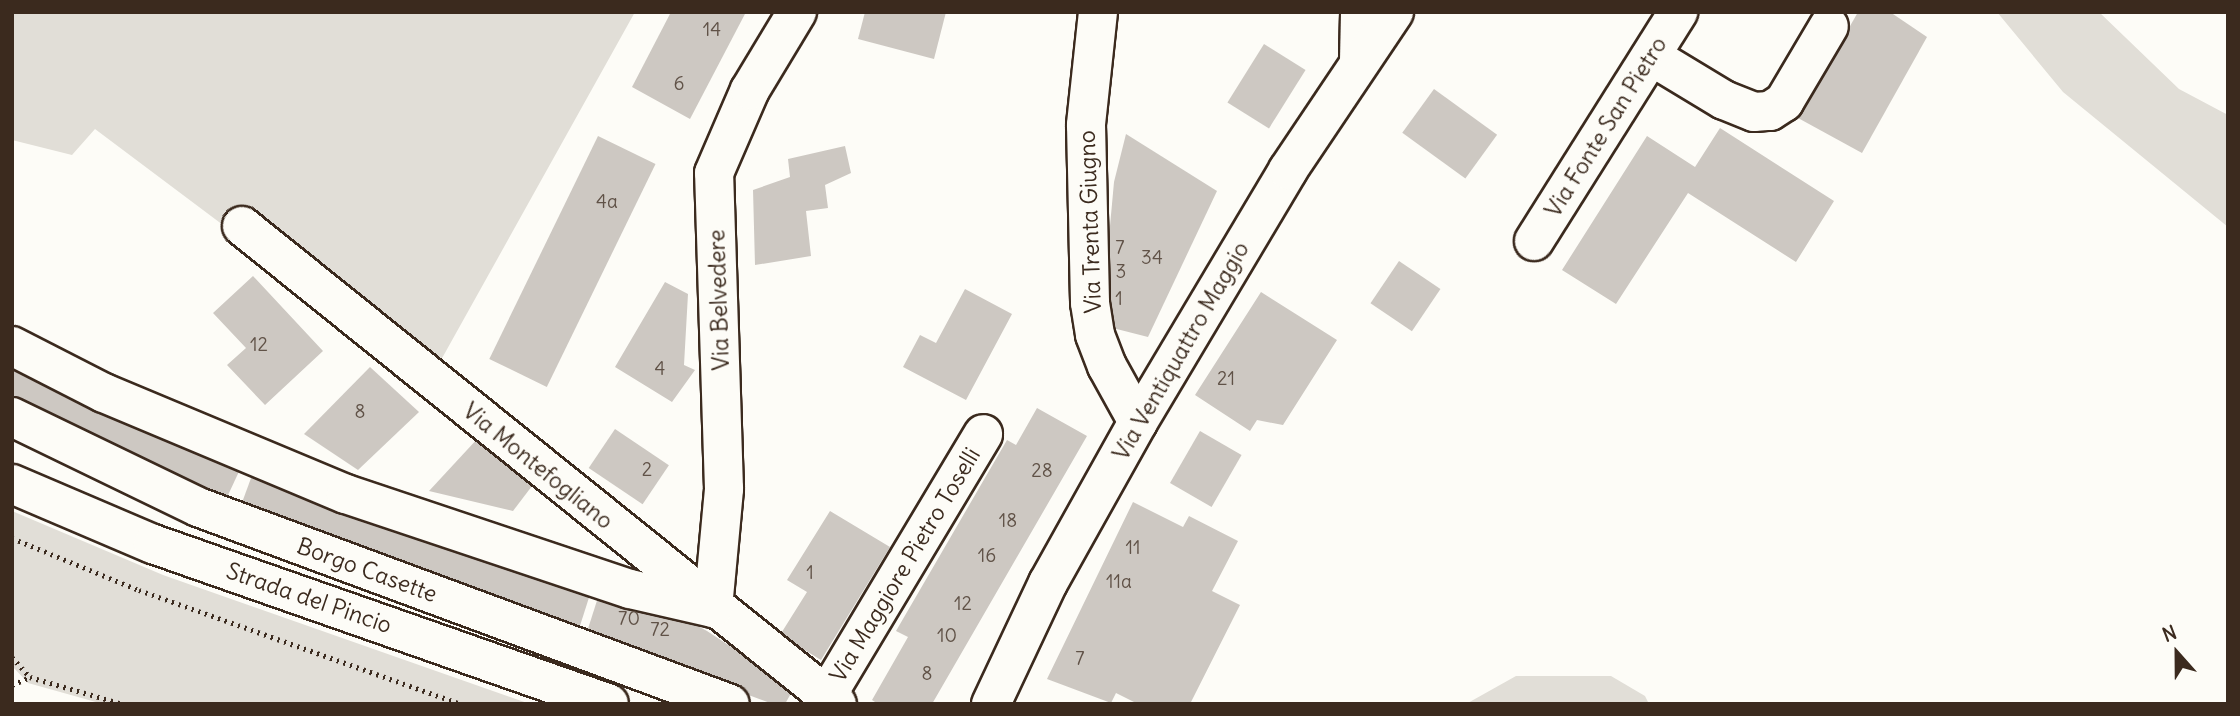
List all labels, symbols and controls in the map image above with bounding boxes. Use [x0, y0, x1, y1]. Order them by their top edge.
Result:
house number: 14 [703, 19, 721, 41]
street label: Via Fonte San Pietro [1539, 32, 1673, 222]
house number: 6 [674, 73, 684, 95]
street label: Via Trenta Giugno [1073, 130, 1107, 314]
house number: 4a [596, 191, 618, 213]
street label: Via Belvedere [703, 229, 735, 371]
street label: Via Ventiquattro Maggio [1107, 237, 1255, 465]
house number: 7 [1115, 237, 1125, 259]
house number: 34 [1141, 247, 1163, 269]
house number: 3 [1116, 261, 1126, 283]
house number: 1 [1115, 288, 1123, 310]
house number: 12 [250, 334, 268, 356]
house number: 4 [655, 358, 665, 380]
house number: 21 [1217, 368, 1235, 390]
street label: Via Montefogliano [457, 397, 619, 535]
house number: 8 [355, 401, 365, 423]
street label: Via Maggiore Pietro Toselli [824, 443, 986, 687]
house number: 2 [642, 459, 652, 481]
house number: 28 [1031, 460, 1053, 482]
house number: 18 [999, 510, 1017, 532]
street label: Borgo Casette [293, 532, 441, 608]
house number: 11 [1125, 537, 1141, 559]
house number: 16 [978, 545, 996, 567]
street label: Strada del Pincio [223, 557, 395, 639]
house number: 1 [806, 562, 814, 584]
house number: 11a [1106, 571, 1132, 593]
house number: 12 [954, 593, 972, 615]
house number: 70 [618, 608, 640, 630]
north arrow [2142, 618, 2212, 688]
house number: 72 [650, 619, 670, 641]
text: N [2159, 620, 2180, 647]
house number: 10 [937, 625, 957, 647]
house number: 7 [1075, 648, 1085, 670]
house number: 8 [922, 663, 932, 685]

